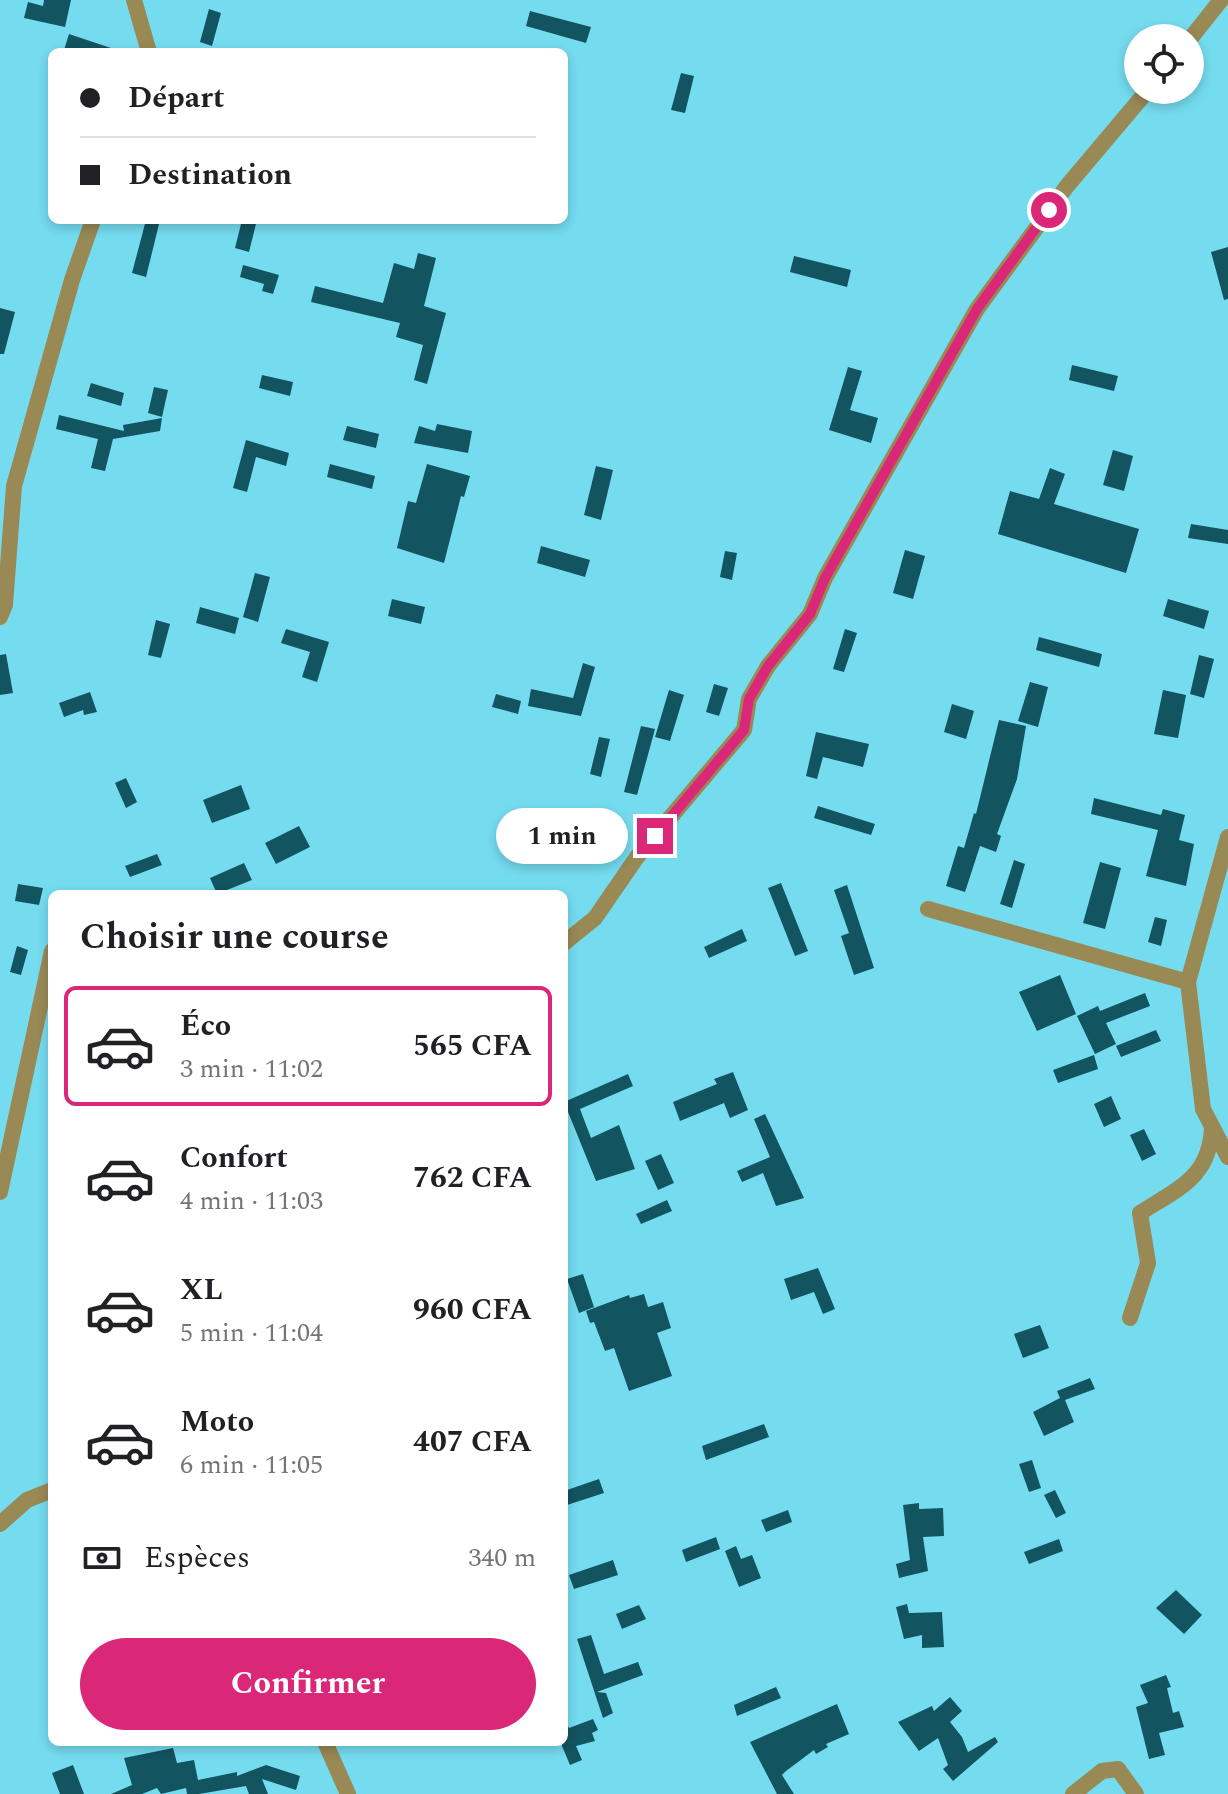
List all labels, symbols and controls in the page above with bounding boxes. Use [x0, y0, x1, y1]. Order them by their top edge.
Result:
map controls [1124, 24, 1204, 104]
button: locate [1124, 24, 1204, 104]
text: Départ [128, 75, 225, 121]
text: Destination [128, 152, 292, 198]
route start [1031, 192, 1067, 228]
callout: 1 min [495, 808, 627, 864]
text: 1 min [527, 816, 597, 856]
route end [637, 818, 673, 854]
text: Choisir une course [80, 910, 389, 965]
text: Éco [180, 1003, 231, 1049]
icon: car [84, 1010, 156, 1082]
text: 565 CFA [413, 1023, 532, 1069]
text: 3 min · 11:02 [180, 1049, 323, 1089]
text: Confort [180, 1135, 288, 1181]
icon: car [84, 1142, 156, 1214]
text: 762 CFA [413, 1155, 532, 1201]
text: 4 min · 11:03 [180, 1181, 323, 1221]
text: XL [180, 1267, 223, 1313]
icon: car [84, 1274, 156, 1346]
text: 960 CFA [413, 1287, 532, 1333]
text: 5 min · 11:04 [180, 1313, 323, 1353]
text: Moto [180, 1399, 254, 1445]
icon: car [84, 1406, 156, 1478]
text: 407 CFA [413, 1419, 532, 1465]
text: 6 min · 11:05 [180, 1445, 323, 1485]
text: Espèces [144, 1535, 250, 1581]
icon: cash [80, 1536, 124, 1580]
text: 340 m [468, 1538, 536, 1578]
button: Confirmer [80, 1638, 536, 1730]

